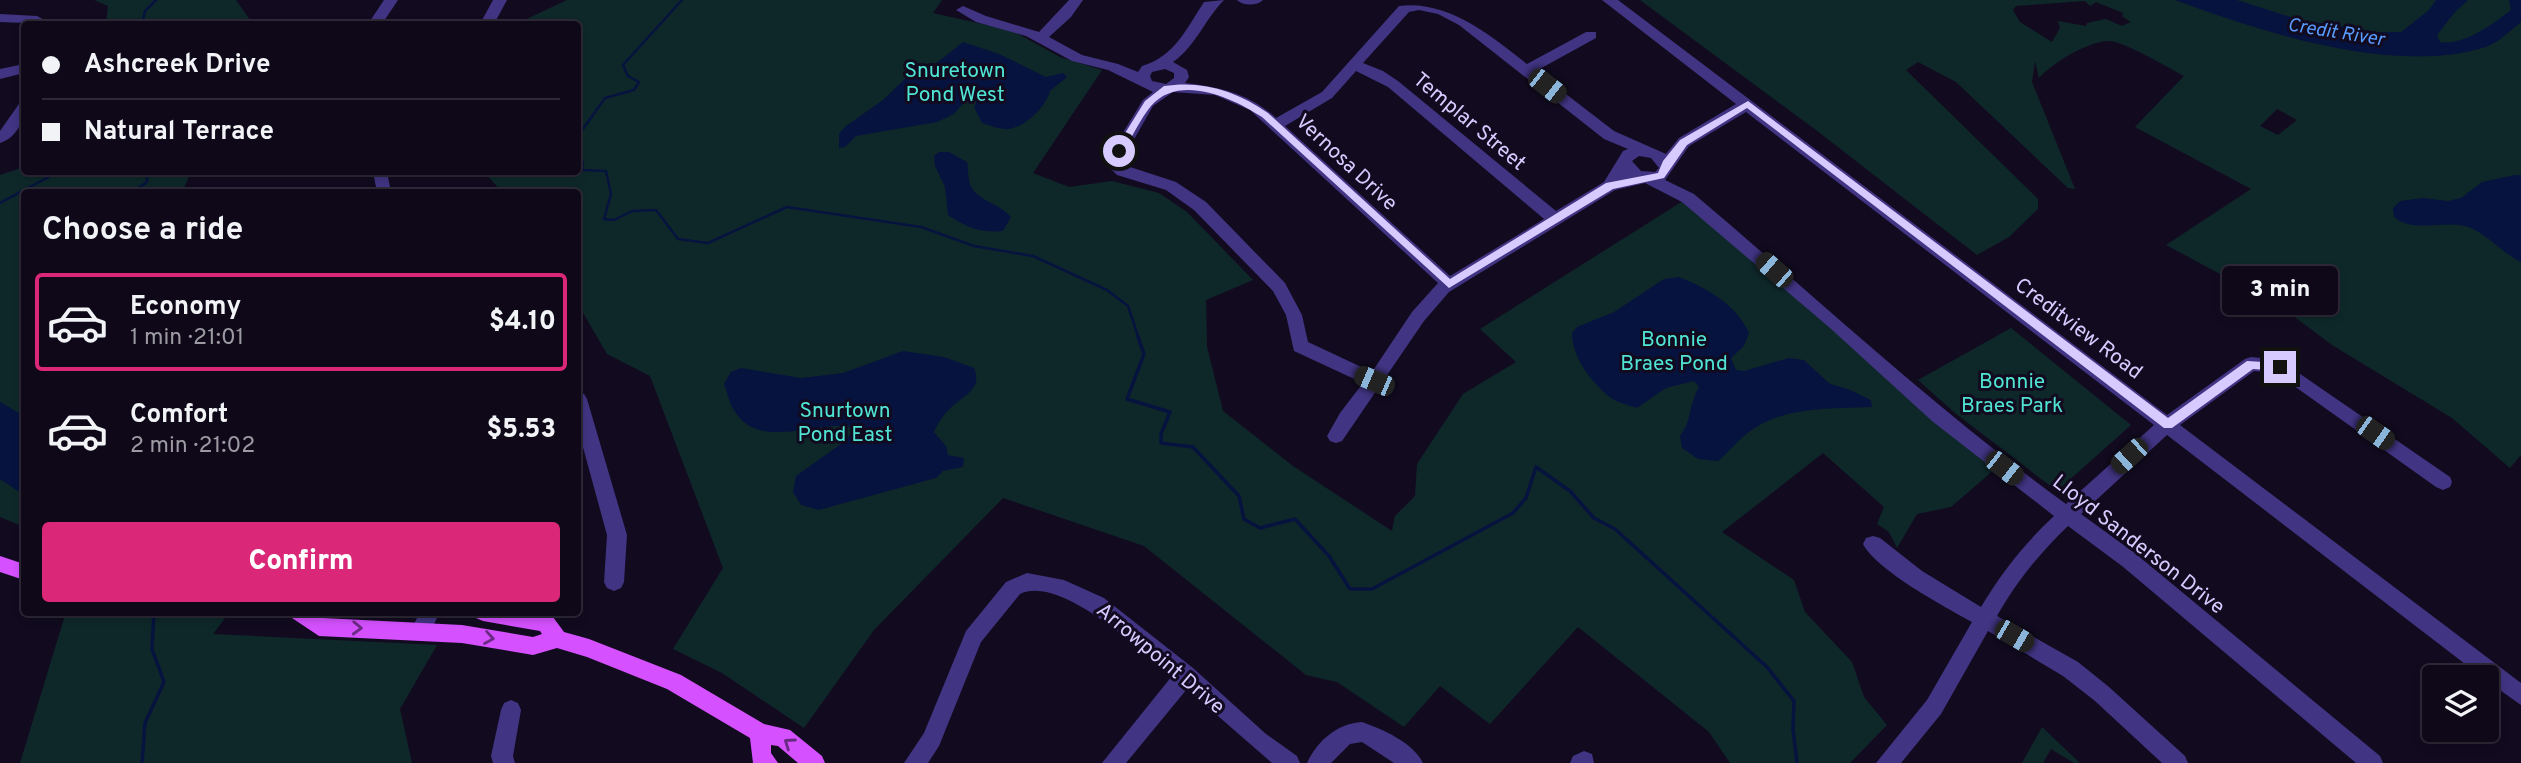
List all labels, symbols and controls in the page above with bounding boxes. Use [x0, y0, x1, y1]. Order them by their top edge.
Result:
water label: Credit River [2286, 13, 2387, 53]
text: Ashcreek Drive [84, 49, 271, 82]
park label: Snuretown Pond West [904, 58, 1006, 109]
car [1524, 65, 1571, 107]
street label: Templar Street [1407, 67, 1531, 177]
street label: Vernosa Drive [1289, 109, 1403, 217]
text: Natural Terrace [84, 116, 274, 149]
route start [1103, 135, 1135, 167]
text: Choose a ride [42, 211, 243, 251]
car [1752, 248, 1797, 292]
callout: 3 min [2222, 266, 2338, 314]
street label: Creditview Road [2009, 272, 2147, 386]
text: 3 min [2250, 276, 2310, 305]
icon: car [46, 291, 109, 354]
text: Economy [130, 291, 241, 324]
text: $4.10 [489, 306, 556, 339]
text: 1 min · 21:01 [130, 324, 244, 353]
park label: Bonnie Braes Pond [1620, 327, 1728, 378]
route end [2264, 351, 2296, 383]
car [1351, 363, 1398, 399]
park label: Bonnie Braes Park [1961, 369, 2063, 420]
park label: Snurtown Pond East [798, 398, 892, 449]
icon: car [46, 399, 109, 462]
text: Comfort [130, 399, 228, 432]
car [2352, 412, 2399, 454]
text: $5.53 [487, 414, 556, 447]
text: 2 min · 21:02 [130, 432, 255, 461]
car [2107, 434, 2152, 478]
car [1981, 447, 2028, 489]
street label: Lloyd Sanderson Drive [2046, 469, 2230, 621]
button: Confirm [42, 522, 560, 602]
street label: Arrowpoint Drive [1090, 597, 1230, 721]
car [1991, 616, 2038, 656]
one-way arrow [352, 621, 363, 636]
one-way arrow [483, 630, 494, 645]
map controls [2422, 665, 2499, 742]
button: layers [2422, 665, 2499, 742]
one-way arrow [784, 739, 797, 751]

